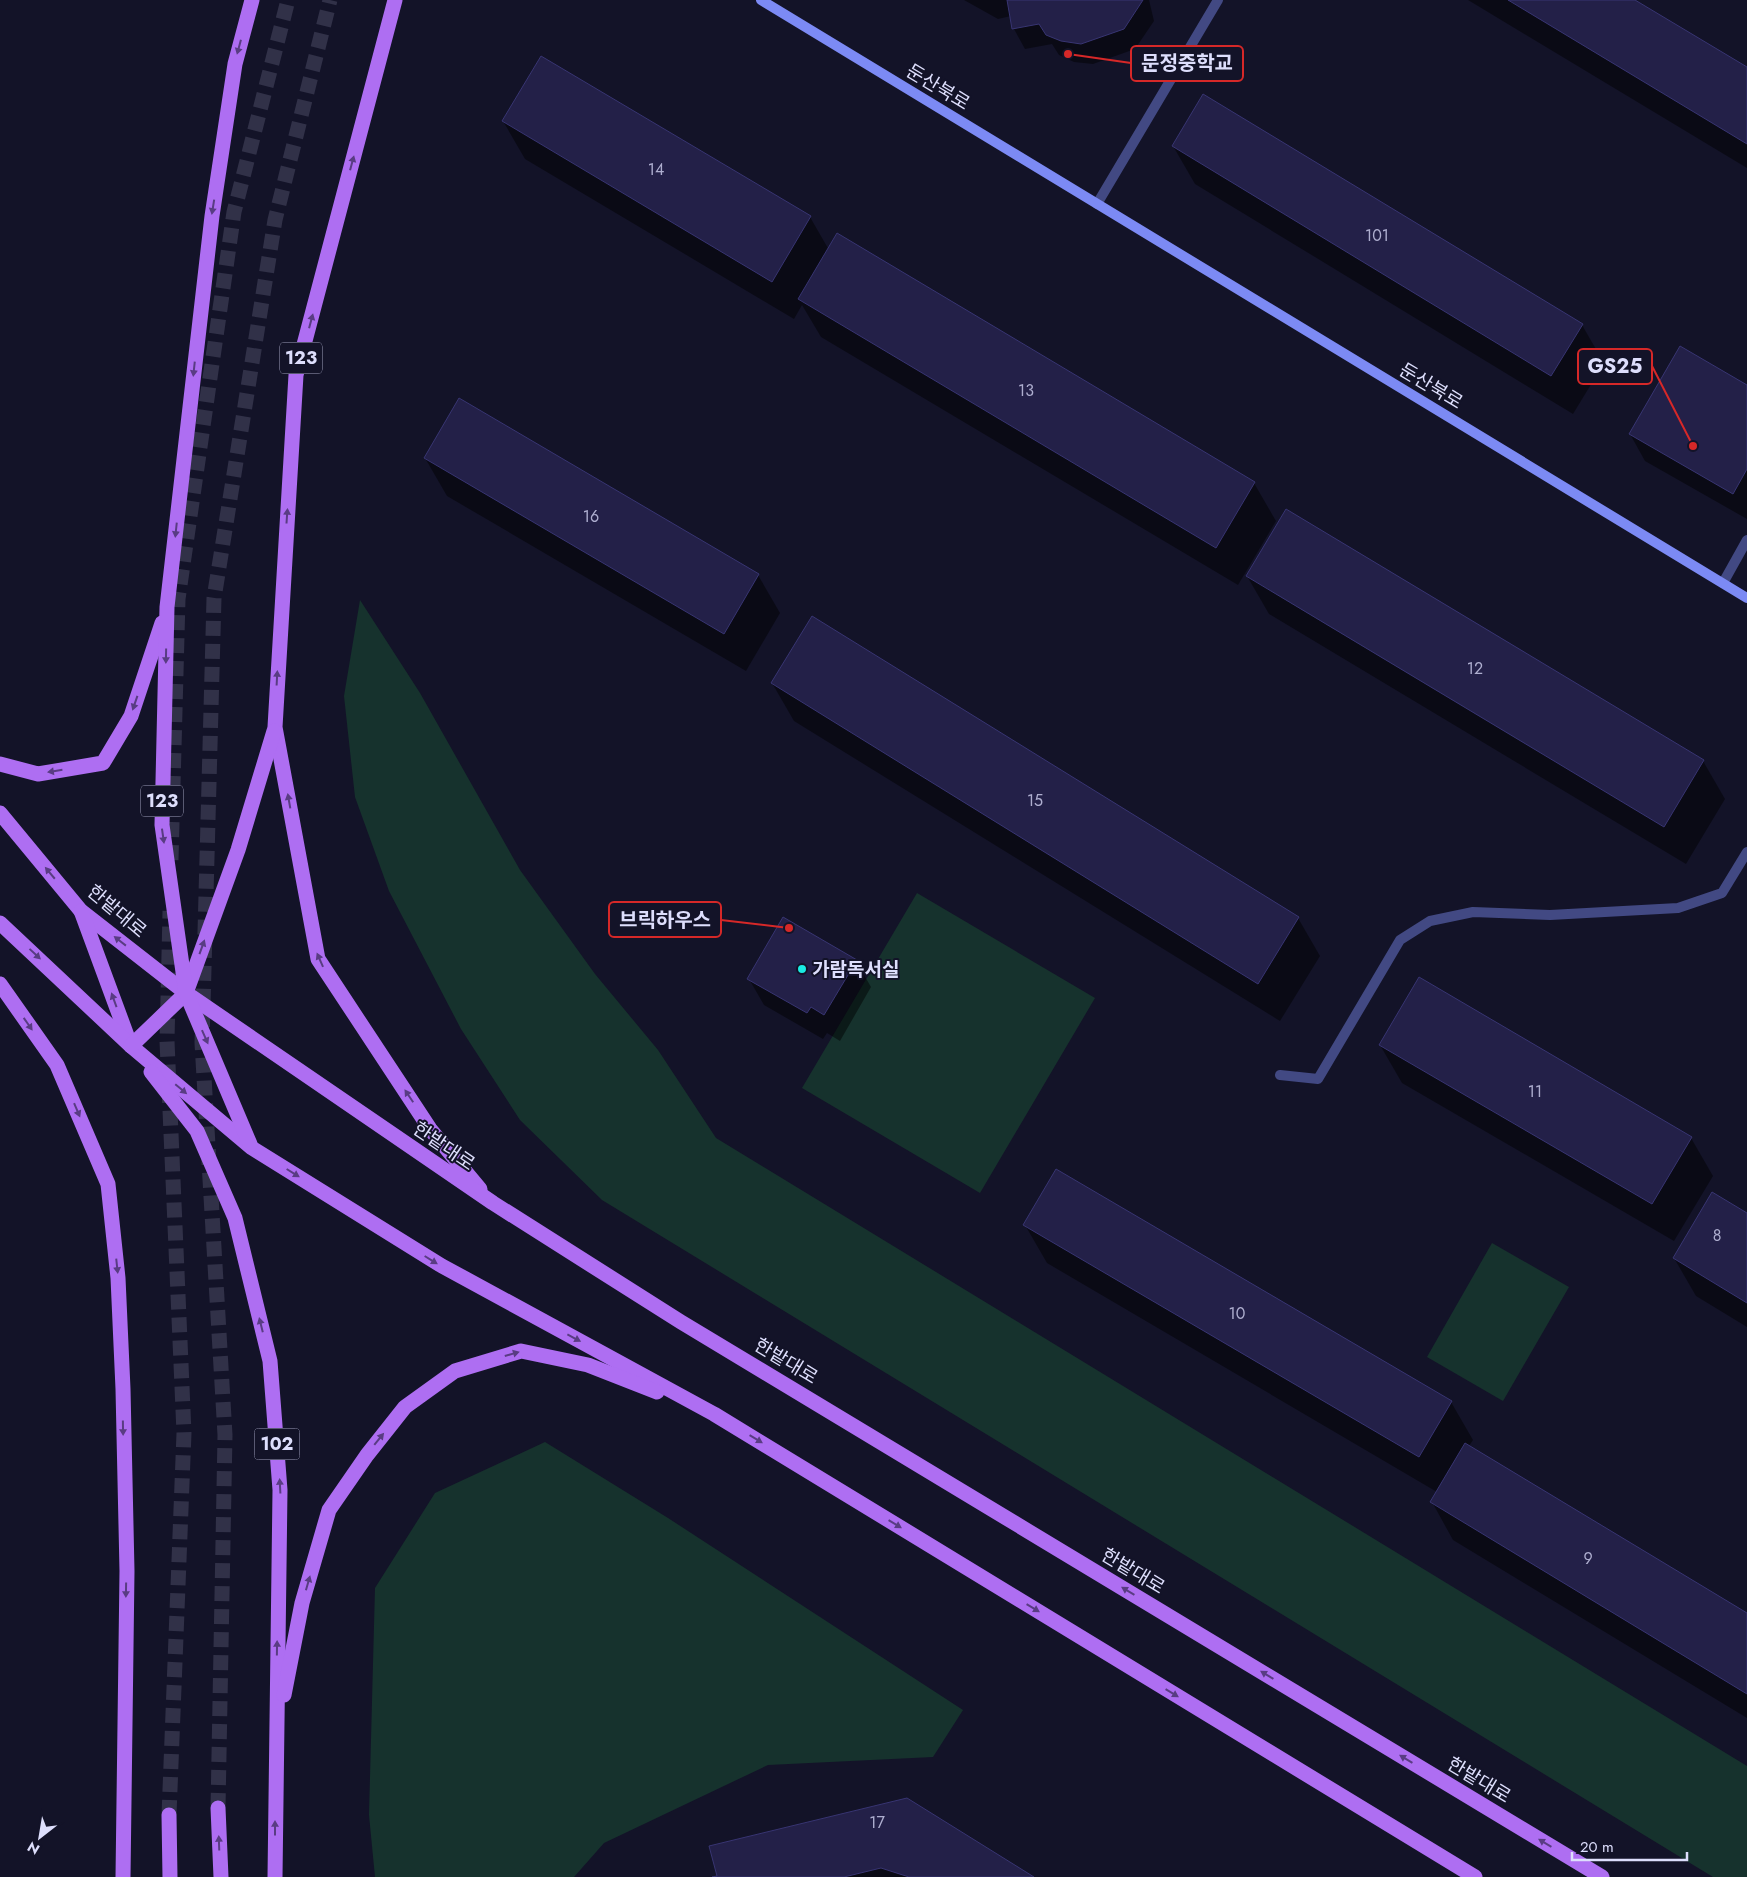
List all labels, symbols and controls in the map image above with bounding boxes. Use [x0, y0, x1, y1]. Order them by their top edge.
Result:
one-way arrow [235, 40, 243, 55]
callout: 문정중학교 [1131, 46, 1243, 81]
text: 문정중학교 [1141, 49, 1233, 78]
street label: 둔산북로 [901, 57, 975, 117]
one-way arrow [348, 156, 356, 171]
house number: 14 [648, 158, 664, 181]
one-way arrow [209, 200, 217, 216]
house number: 101 [1365, 224, 1389, 247]
one-way arrow [307, 313, 315, 328]
road number: 123 [280, 342, 322, 373]
callout: GS25 [1578, 349, 1652, 384]
text: GS25 [1588, 352, 1642, 381]
street label: 둔산북로 [1394, 356, 1468, 416]
one-way arrow [190, 361, 198, 377]
house number: 13 [1018, 379, 1034, 402]
house number: 16 [583, 505, 599, 528]
one-way arrow [284, 508, 292, 524]
one-way arrow [172, 522, 180, 538]
one-way arrow [162, 648, 170, 664]
house number: 12 [1467, 657, 1483, 680]
one-way arrow [274, 670, 282, 686]
one-way arrow [131, 696, 139, 711]
one-way arrow [47, 768, 63, 776]
road number: 123 [141, 786, 183, 816]
house number: 15 [1027, 789, 1043, 812]
one-way arrow [284, 793, 292, 809]
one-way arrow [159, 828, 167, 844]
one-way arrow [45, 867, 56, 879]
street label: 한밭대로 [82, 878, 152, 944]
callout: 브릭하우스 [609, 902, 721, 937]
text: 브릭하우스 [619, 906, 711, 935]
one-way arrow [113, 936, 127, 946]
one-way arrow [199, 940, 207, 954]
one-way arrow [28, 948, 40, 960]
one-way arrow [316, 953, 324, 967]
place label: 가람독서실 [812, 956, 899, 983]
marker: 가람독서실 [796, 963, 808, 975]
one-way arrow [110, 992, 118, 1007]
one-way arrow [23, 1017, 33, 1030]
one-way arrow [202, 1030, 210, 1044]
house number: 11 [1528, 1080, 1542, 1103]
one-way arrow [175, 1083, 188, 1094]
one-way arrow [404, 1089, 414, 1103]
one-way arrow [73, 1103, 81, 1118]
street label: 한밭대로 [407, 1115, 481, 1177]
one-way arrow [287, 1169, 300, 1178]
house number: 8 [1713, 1224, 1721, 1247]
one-way arrow [424, 1255, 438, 1264]
one-way arrow [113, 1258, 121, 1274]
house number: 10 [1229, 1302, 1245, 1325]
one-way arrow [257, 1317, 265, 1332]
street label: 한밭대로 [749, 1331, 823, 1391]
one-way arrow [567, 1333, 580, 1342]
one-way arrow [505, 1349, 520, 1357]
one-way arrow [120, 1420, 128, 1436]
road number: 102 [254, 1428, 300, 1460]
one-way arrow [374, 1433, 385, 1446]
one-way arrow [749, 1434, 762, 1444]
one-way arrow [275, 1478, 283, 1494]
one-way arrow [888, 1519, 901, 1528]
street label: 한밭대로 [1096, 1541, 1170, 1601]
house number: 9 [1583, 1547, 1593, 1570]
one-way arrow [304, 1575, 312, 1590]
one-way arrow [122, 1583, 130, 1599]
one-way arrow [1121, 1586, 1134, 1596]
one-way arrow [1027, 1603, 1040, 1613]
one-way arrow [274, 1640, 282, 1656]
one-way arrow [1260, 1670, 1273, 1679]
one-way arrow [1166, 1688, 1179, 1697]
street label: 한밭대로 [1442, 1750, 1516, 1810]
one-way arrow [1399, 1754, 1412, 1763]
house number: 17 [869, 1811, 885, 1834]
north arrow [15, 1812, 65, 1862]
one-way arrow [271, 1820, 279, 1836]
scale bar [1572, 1830, 1687, 1862]
one-way arrow [215, 1834, 223, 1850]
text: 20 m [1580, 1836, 1614, 1858]
text: N [23, 1837, 43, 1860]
one-way arrow [1539, 1838, 1552, 1847]

